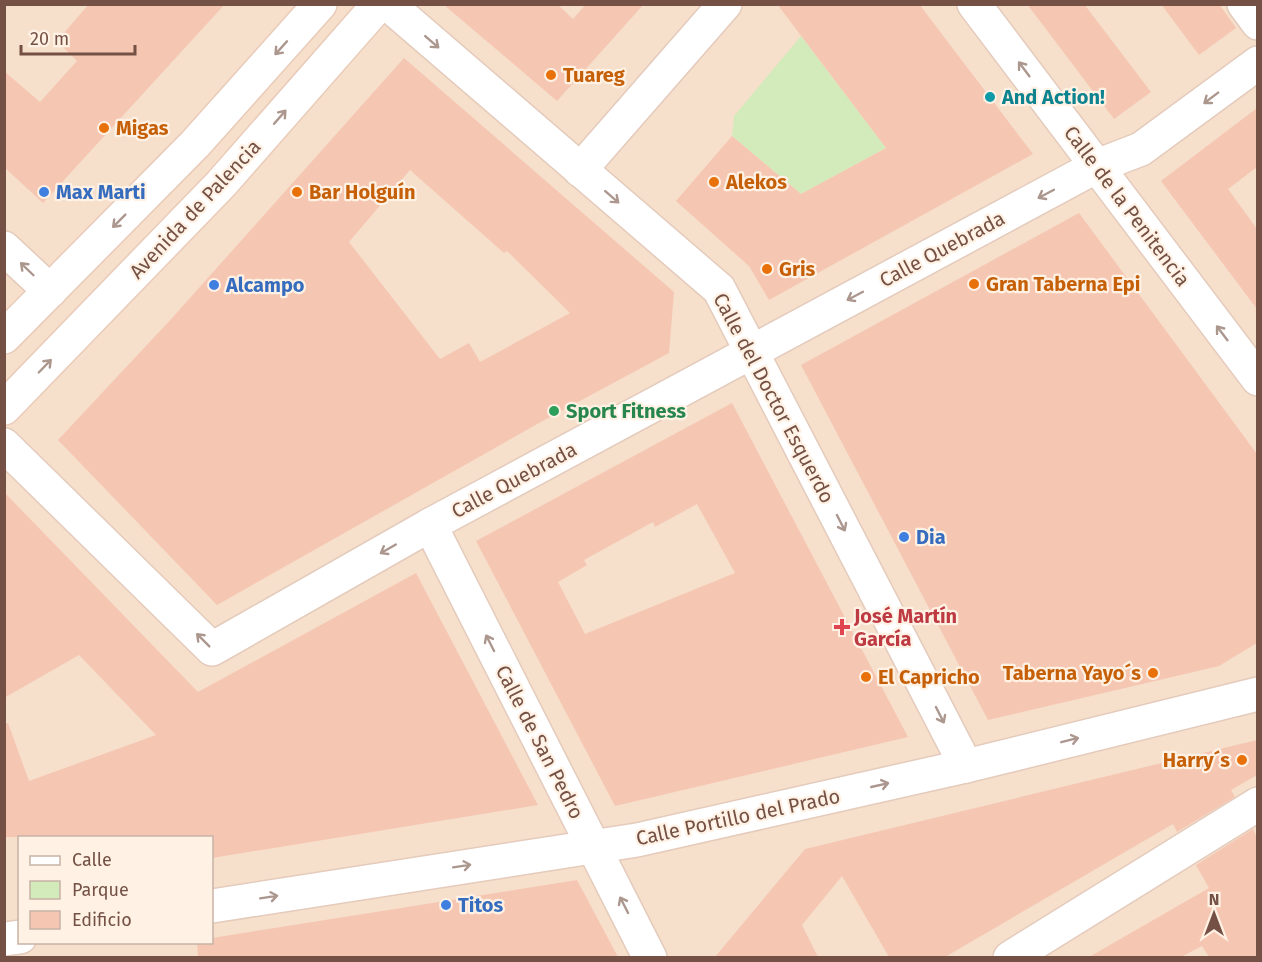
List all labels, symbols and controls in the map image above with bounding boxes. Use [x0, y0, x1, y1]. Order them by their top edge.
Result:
scale bar [21, 18, 135, 56]
text: 20 m [30, 28, 69, 50]
one-way arrow [424, 36, 440, 49]
one-way arrow [274, 40, 288, 55]
one-way arrow [1017, 62, 1030, 78]
place label: Tuareg [563, 63, 626, 87]
marker: Tuareg [544, 68, 558, 82]
place label: And Action! [1001, 85, 1105, 109]
marker: And Action! [983, 90, 997, 104]
one-way arrow [1203, 92, 1219, 104]
one-way arrow [273, 110, 287, 125]
place label: Migas [116, 116, 169, 140]
marker: Migas [97, 121, 111, 135]
street label: Calle de la Penitencia [1059, 121, 1195, 291]
street label: Avenida de Palencia [124, 134, 266, 284]
place label: Alekos [725, 170, 787, 194]
marker: Alekos [707, 175, 721, 189]
place label: Max Marti [56, 180, 146, 204]
place label: Bar Holguín [309, 180, 415, 204]
marker: Max Marti [37, 185, 51, 199]
marker: Bar Holguín [290, 185, 304, 199]
one-way arrow [1037, 189, 1055, 200]
one-way arrow [604, 190, 619, 204]
street label: Calle Quebrada [875, 206, 1009, 292]
one-way arrow [112, 214, 126, 229]
place label: Gris [779, 257, 816, 281]
one-way arrow [20, 262, 35, 277]
marker: Gris [760, 262, 774, 276]
place label: Gran Taberna Epi [986, 272, 1140, 296]
place label: Alcampo [225, 273, 305, 297]
marker: Gran Taberna Epi [967, 277, 981, 291]
marker: Alcampo [207, 278, 221, 292]
street label: Calle del Doctor Esquerdo [708, 289, 840, 507]
one-way arrow [847, 291, 865, 302]
one-way arrow [1216, 325, 1229, 341]
one-way arrow [38, 358, 52, 373]
place label: Sport Fitness [566, 399, 686, 423]
marker: Sport Fitness [547, 404, 561, 418]
street label: Calle Quebrada [447, 437, 581, 523]
one-way arrow [835, 514, 847, 531]
place label: Dia [916, 525, 946, 549]
marker: Dia [897, 530, 911, 544]
one-way arrow [380, 544, 398, 555]
place label: José Martín García [853, 604, 957, 651]
marker: José Martín García [835, 620, 849, 634]
one-way arrow [195, 633, 210, 648]
one-way arrow [483, 634, 495, 652]
street label: Calle de San Pedro [491, 661, 589, 823]
place label: Taberna Yayo´s [1003, 661, 1141, 685]
place label: El Capricho [878, 665, 980, 689]
marker: Taberna Yayo´s [1146, 666, 1160, 680]
marker: El Capricho [859, 670, 873, 684]
one-way arrow [934, 706, 946, 723]
one-way arrow [1060, 734, 1079, 746]
place label: Harry´s [1163, 748, 1230, 772]
marker: Harry´s [1235, 753, 1249, 767]
one-way arrow [870, 779, 889, 790]
street label: Calle Portillo del Prado [634, 784, 842, 850]
legend [18, 836, 213, 944]
text: Calle [72, 849, 112, 871]
one-way arrow [451, 860, 471, 871]
text: Parque [72, 879, 129, 901]
north arrow [1184, 884, 1244, 944]
text: N [1209, 890, 1219, 909]
one-way arrow [259, 891, 279, 902]
place label: Titos [458, 893, 503, 917]
one-way arrow [617, 897, 629, 915]
marker: Titos [439, 898, 453, 912]
text: Edificio [72, 909, 132, 931]

